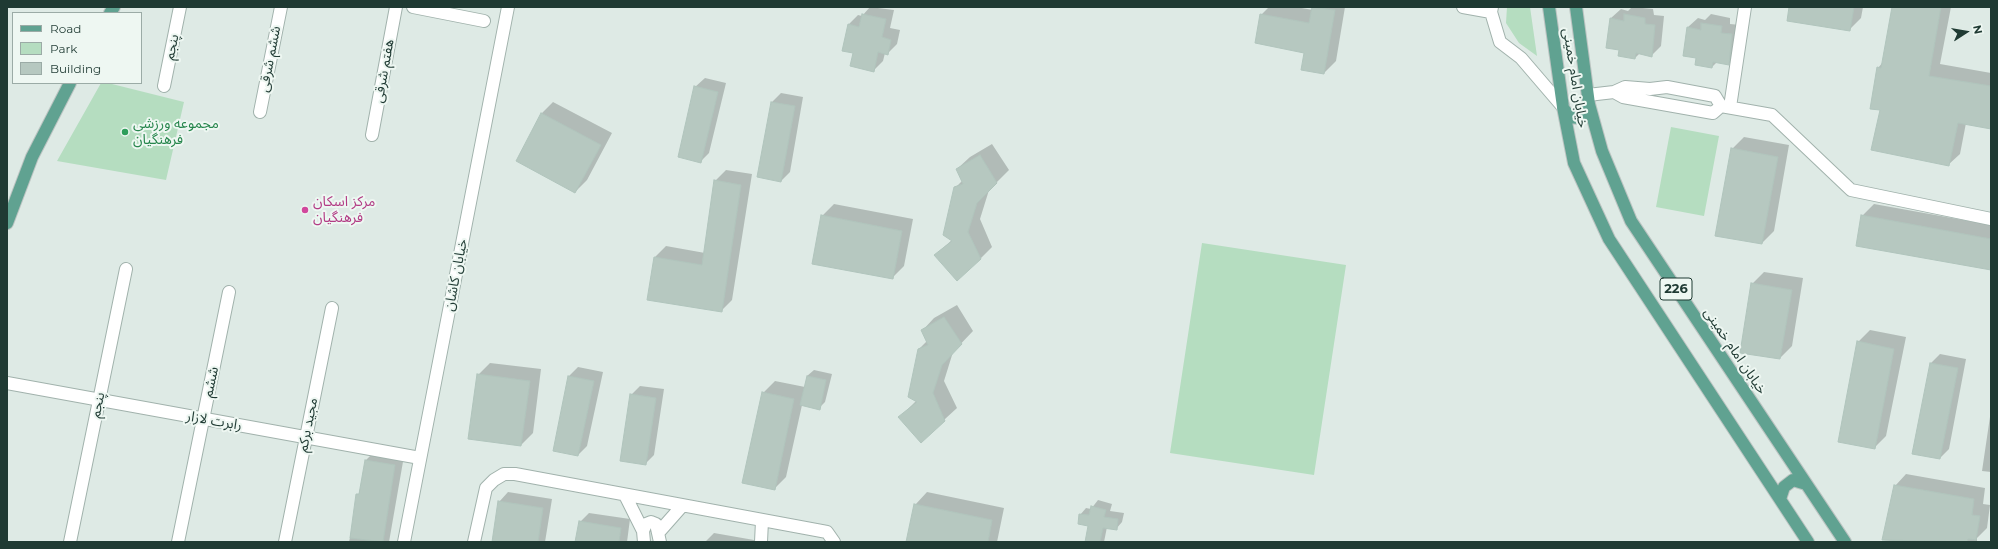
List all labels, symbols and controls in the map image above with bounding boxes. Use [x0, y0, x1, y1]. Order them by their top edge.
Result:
legend [12, 12, 142, 84]
north arrow [1946, 12, 1986, 52]
text: Road [50, 21, 81, 36]
street label: ششم شرقی [255, 24, 285, 94]
text: N [1970, 24, 1986, 35]
street label: خیابان امام خمینی [1559, 27, 1591, 129]
street label: پنجم [161, 33, 183, 61]
street label: هفتم شرقی [370, 38, 398, 104]
text: Park [50, 41, 77, 56]
text: Building [50, 61, 101, 76]
place label: مجموعه ورزشی فرهنگیان [133, 116, 219, 148]
marker: مجموعه ورزشی فرهنگیان [120, 127, 130, 137]
place label: مرکز اسکان فرهنگیان [313, 194, 375, 226]
marker: مرکز اسکان فرهنگیان [300, 205, 310, 215]
street label: خیابان کاشان [441, 238, 471, 312]
road number: 226 [1660, 278, 1692, 300]
street label: خیابان امام خمینی [1700, 305, 1770, 397]
street label: ششم [200, 365, 222, 399]
street label: پنجم [87, 391, 109, 419]
street label: مجید برکم [295, 396, 321, 454]
street label: رابرت لازار [185, 408, 243, 434]

